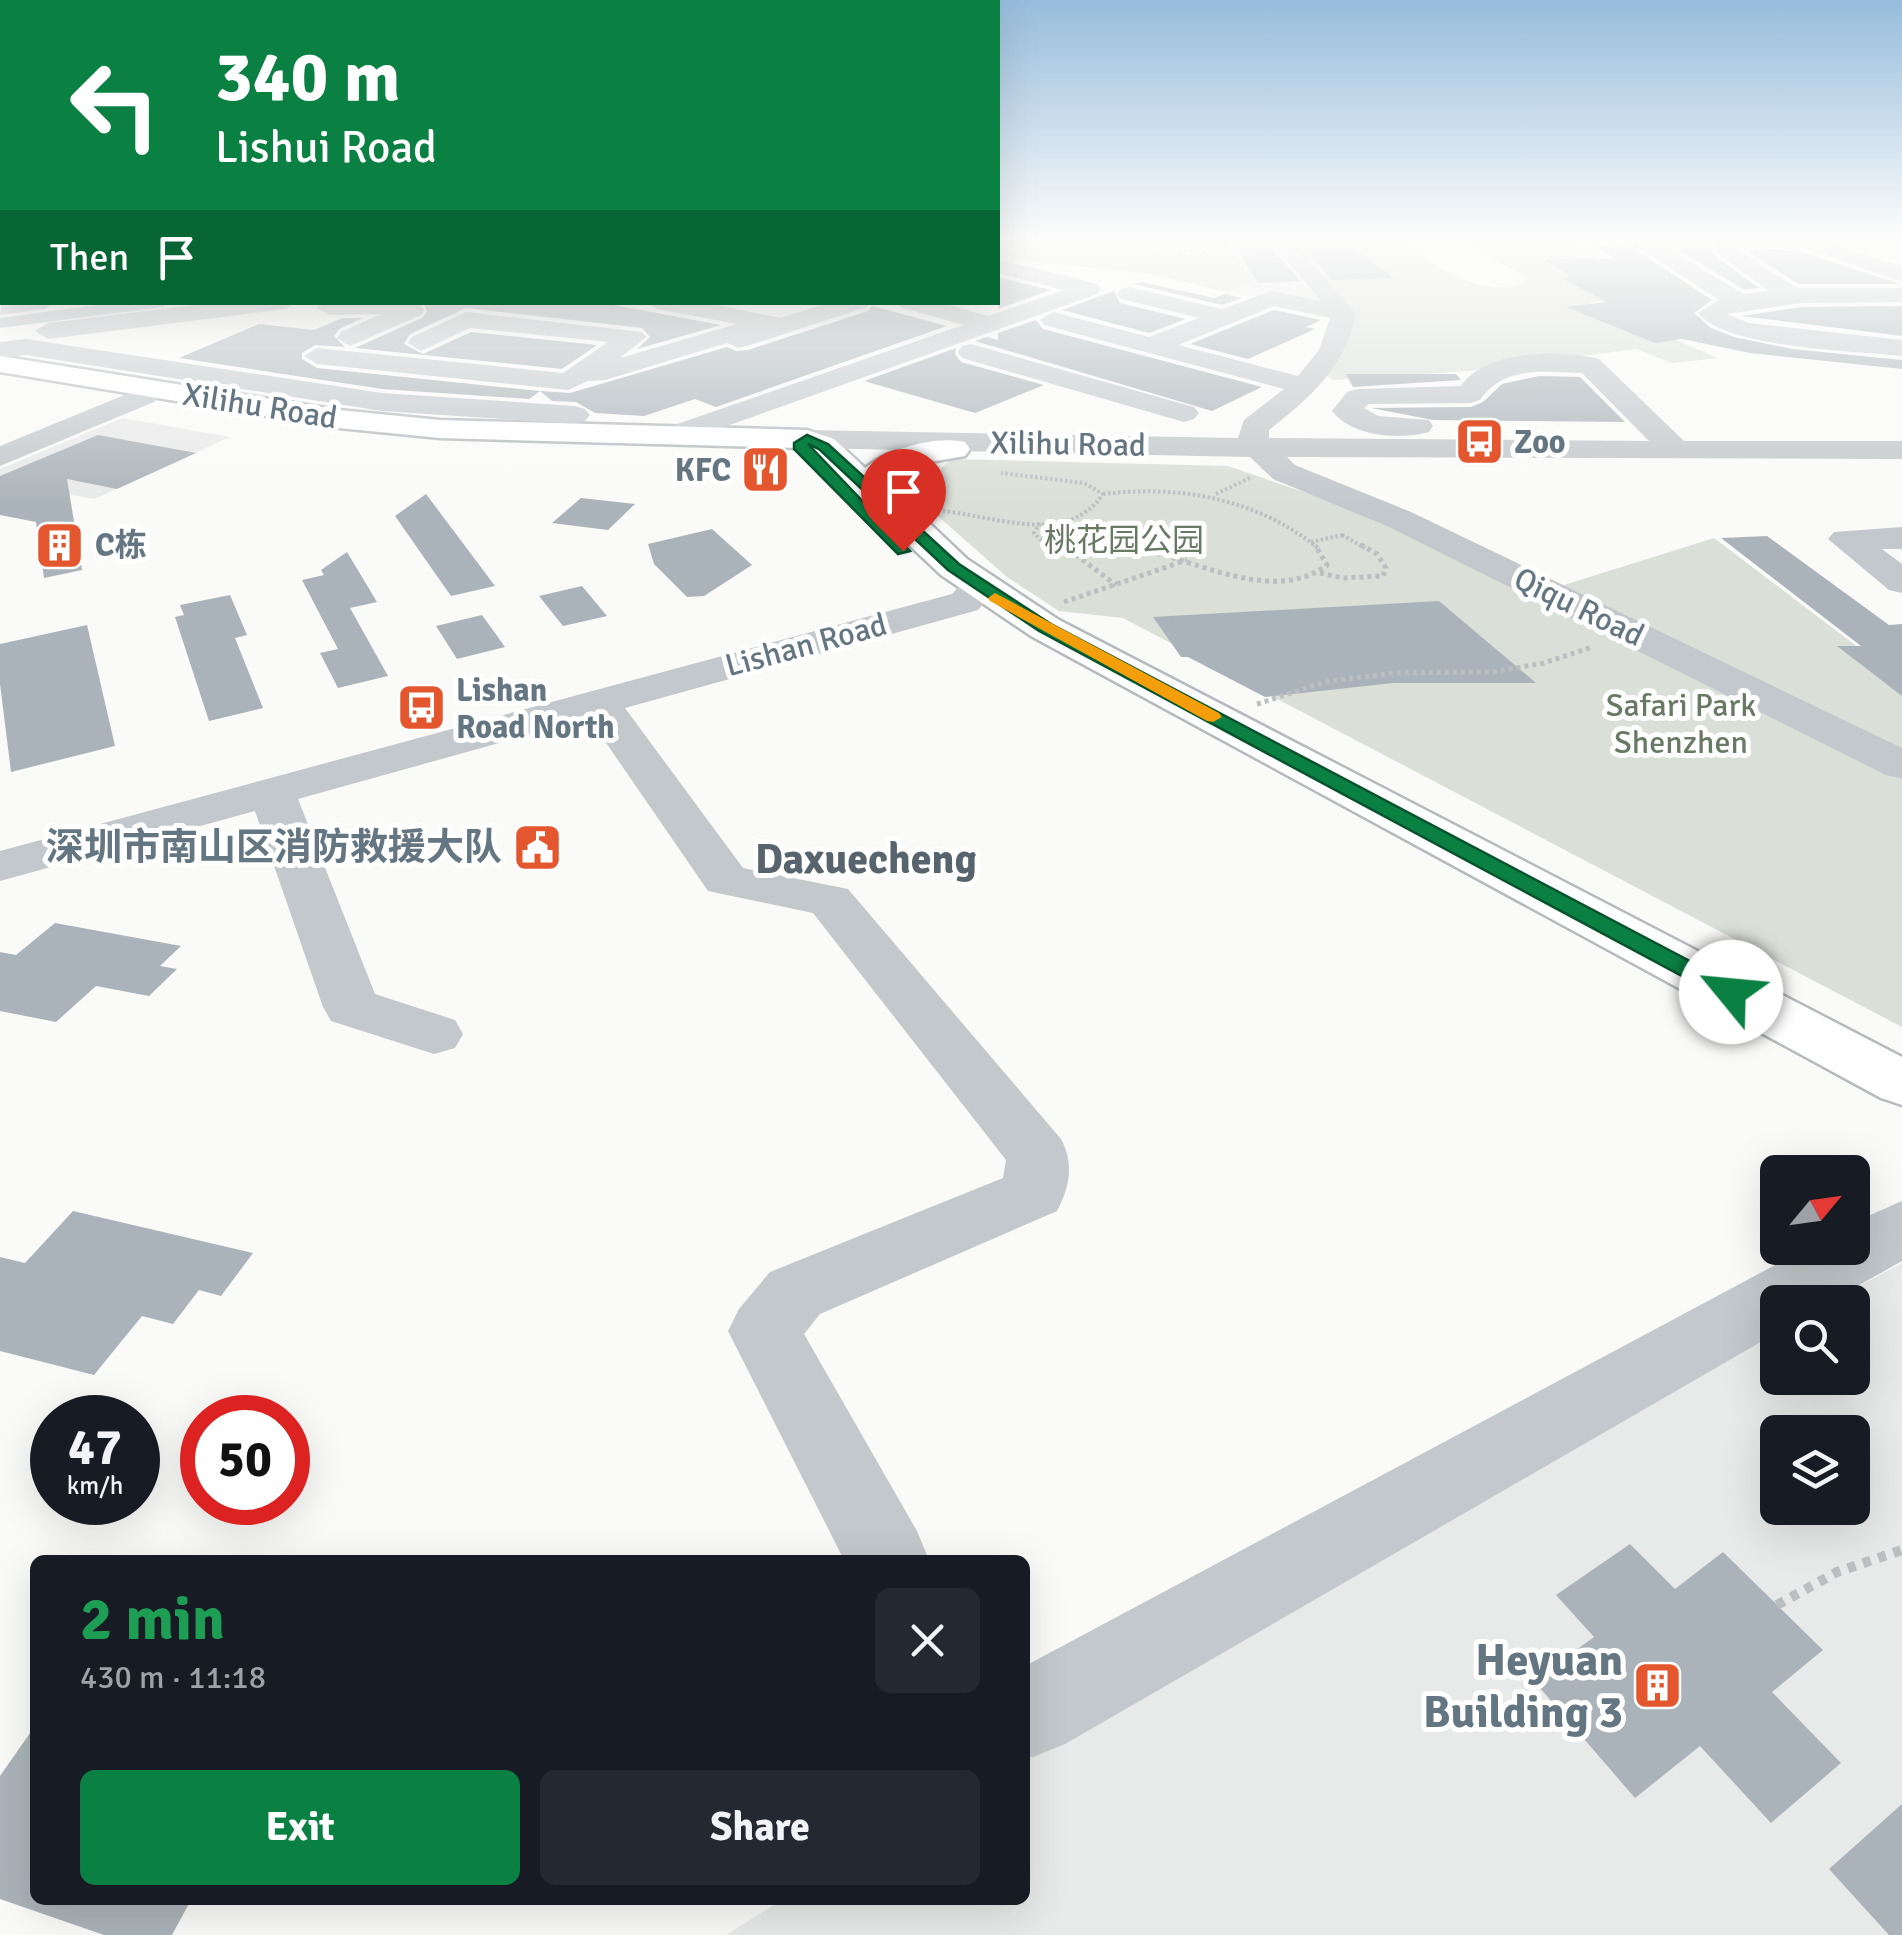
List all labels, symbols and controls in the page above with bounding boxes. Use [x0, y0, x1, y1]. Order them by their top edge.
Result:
text: 340 m [215, 34, 400, 120]
icon: left [50, 40, 180, 170]
text: Lishui Road [215, 120, 437, 175]
icon: arrive [149, 230, 204, 285]
text: Then [50, 234, 129, 281]
street label: Xilihu Road [180, 375, 340, 437]
bus stop icon: Zoo [1453, 416, 1505, 468]
street label: Xilihu Road [990, 423, 1146, 465]
place label: Zoo [1514, 423, 1566, 462]
restaurant icon: KFC [740, 444, 792, 496]
pin [861, 449, 946, 552]
place label: KFC [675, 451, 731, 490]
icon: arrive [876, 464, 931, 519]
building icon: C栋 [34, 519, 86, 571]
park label: 桃花园公园 [1044, 521, 1204, 560]
place label: C栋 [95, 526, 147, 565]
street label: Qiqu Road [1508, 559, 1650, 655]
street label: Lishan Road [721, 605, 891, 685]
place label: Lishan Road North [456, 671, 615, 747]
bus stop icon: Lishan Road North [395, 682, 447, 734]
park label: Safari Park Shenzhen [1606, 686, 1756, 762]
public building icon: 深圳市南山区消防救援大队 [511, 821, 563, 873]
place label: 深圳市南山区消防救援大队 [46, 824, 502, 871]
district label: Daxuecheng [755, 834, 977, 885]
position arrow [1679, 940, 1783, 1044]
north arrow [1760, 1155, 1870, 1265]
map controls [1760, 1155, 1870, 1525]
button: search [1760, 1285, 1870, 1395]
speed limit sign: 50 [180, 1395, 310, 1525]
button: layers [1760, 1415, 1870, 1525]
text: 47 [68, 1417, 122, 1479]
text: km/h [67, 1470, 123, 1501]
text: 2 min [80, 1583, 225, 1657]
button: close [875, 1588, 980, 1693]
place label: Heyuan Building 3 [1423, 1633, 1623, 1740]
text: 430 m · 11:18 [80, 1658, 266, 1697]
building icon: Heyuan Building 3 [1632, 1660, 1684, 1712]
button: Exit [80, 1770, 520, 1885]
button: Share [540, 1770, 980, 1885]

